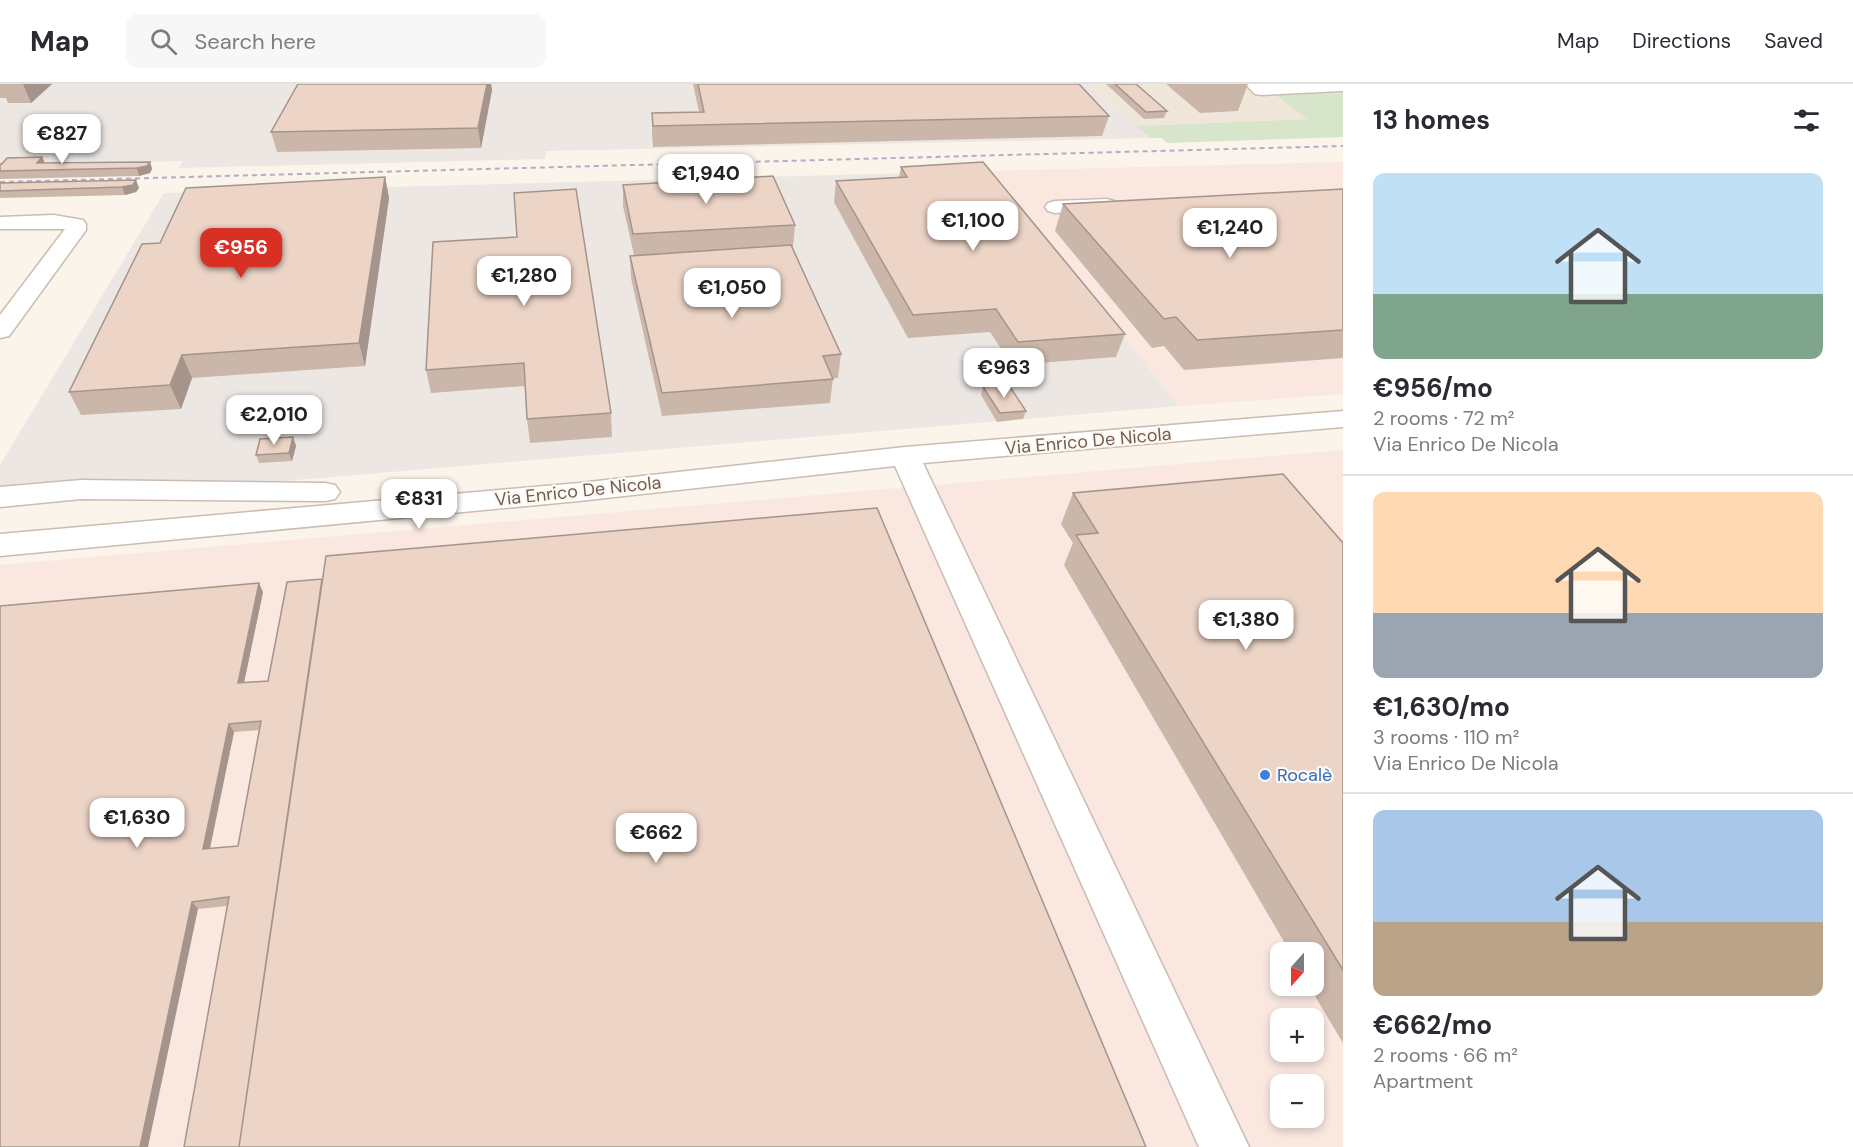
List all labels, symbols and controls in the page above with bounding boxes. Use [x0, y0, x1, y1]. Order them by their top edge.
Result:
search box [126, 14, 546, 68]
text: Map [30, 23, 90, 60]
icon: search [147, 25, 180, 58]
text: Search here [195, 27, 316, 56]
text: Map [1557, 27, 1599, 55]
text: Directions [1632, 27, 1731, 55]
text: Saved [1764, 27, 1823, 55]
text: 13 homes [1373, 103, 1490, 137]
icon: filters [1790, 104, 1823, 137]
pin: €827 [26, 114, 98, 165]
text: €827 [37, 120, 87, 146]
pin: €1,940 [657, 154, 755, 205]
text: €1,940 [672, 160, 740, 186]
pin: €1,100 [924, 201, 1022, 252]
text: €1,100 [941, 207, 1005, 233]
pin: €1,240 [1181, 208, 1279, 259]
icon: home [1544, 212, 1652, 320]
text: €1,240 [1197, 214, 1263, 240]
pin: €956 [205, 228, 277, 279]
text: €956 [214, 234, 268, 260]
pin: €1,280 [475, 256, 573, 307]
text: €1,280 [491, 262, 557, 288]
pin: €1,050 [683, 268, 781, 319]
text: €1,050 [698, 274, 766, 300]
pin: €963 [968, 348, 1040, 399]
text: €963 [977, 354, 1031, 380]
text: €956/mo [1373, 371, 1493, 405]
pin: €2,010 [225, 395, 323, 446]
text: €2,010 [240, 401, 308, 427]
text: 2 rooms · 72 m² [1373, 405, 1514, 431]
street label: Via Enrico De Nicola [1004, 422, 1172, 460]
text: Via Enrico De Nicola [1373, 431, 1559, 457]
street label: Via Enrico De Nicola [494, 470, 662, 512]
pin: €831 [383, 479, 455, 530]
text: €831 [395, 485, 443, 511]
icon: home [1544, 531, 1652, 639]
pin: €1,380 [1197, 600, 1295, 651]
text: €1,380 [1213, 606, 1279, 632]
text: €1,630/mo [1373, 690, 1510, 724]
text: 3 rooms · 110 m² [1373, 724, 1519, 750]
text: Via Enrico De Nicola [1373, 750, 1559, 776]
place label: Rocalè [1277, 763, 1332, 787]
marker: Rocalè [1258, 768, 1272, 782]
pin: €1,630 [88, 798, 186, 849]
text: €1,630 [104, 804, 170, 830]
pin: €662 [620, 813, 692, 864]
text: €662 [630, 819, 682, 845]
icon: home [1544, 849, 1652, 957]
north arrow [1270, 942, 1324, 996]
map controls [1270, 942, 1324, 1128]
button: + [1270, 1008, 1324, 1062]
text: €662/mo [1373, 1008, 1492, 1042]
text: 2 rooms · 66 m² [1373, 1042, 1518, 1068]
text: Apartment [1373, 1068, 1473, 1094]
button: − [1270, 1074, 1324, 1128]

